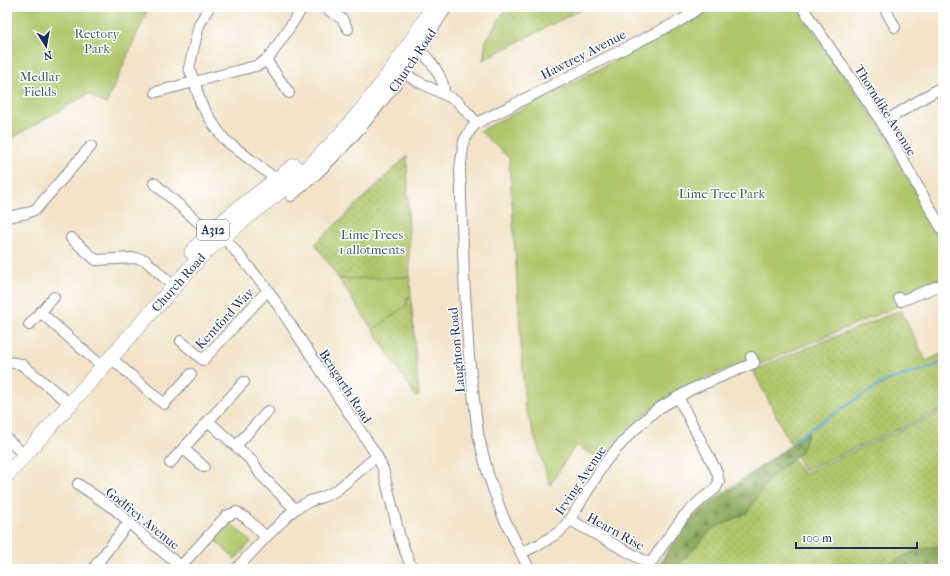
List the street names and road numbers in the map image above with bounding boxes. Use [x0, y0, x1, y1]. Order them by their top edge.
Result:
street label: Church Road [386, 25, 440, 95]
street label: Hawtrey Avenue [538, 26, 629, 82]
street label: Thorndike Avenue [852, 62, 920, 159]
road number: A312 [197, 220, 229, 240]
street label: Church Road [148, 249, 209, 315]
street label: Kentford Way [192, 284, 257, 352]
street label: Laughton Road [445, 306, 468, 393]
street label: Bengarth Road [316, 347, 375, 427]
street label: Irving Avenue [552, 442, 609, 518]
street label: Godfrey Avenue [103, 484, 183, 553]
street label: Hearn Rise [585, 510, 647, 554]

